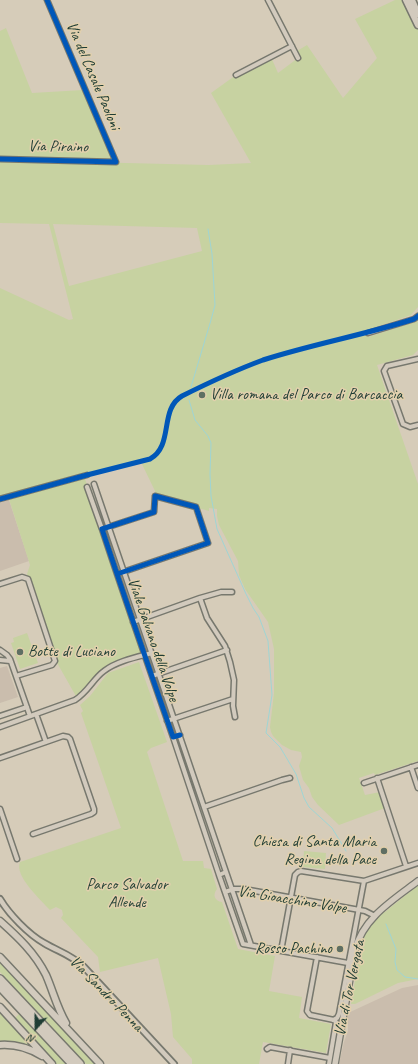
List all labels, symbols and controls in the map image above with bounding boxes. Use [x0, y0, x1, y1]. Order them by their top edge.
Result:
street label: Via del Casale Paoloni [62, 19, 124, 133]
street label: Via Piraino [28, 137, 88, 157]
place label: Villa romana del Parco di Barcaccia [210, 385, 402, 405]
marker: Villa romana del Parco di Barcaccia [197, 390, 207, 400]
street label: Viale Galvano della Volpe [123, 576, 183, 704]
place label: Botte di Luciano [28, 642, 115, 662]
marker: Botte di Luciano [15, 647, 25, 657]
place label: Chiesa di Santa Maria Regina della Pace [253, 832, 376, 870]
marker: Chiesa di Santa Maria Regina della Pace [379, 846, 389, 856]
park label: Parco Salvador Allende [86, 875, 168, 913]
street label: Via Gioacchino Volpe [236, 882, 348, 918]
street label: Via di Tor Vergata [330, 938, 370, 1038]
place label: Rosso Pachino [255, 939, 332, 959]
marker: Rosso Pachino [335, 944, 345, 954]
street label: Via Sandro Penna [65, 952, 147, 1036]
north arrow [16, 1008, 56, 1048]
text: N [26, 1031, 37, 1047]

